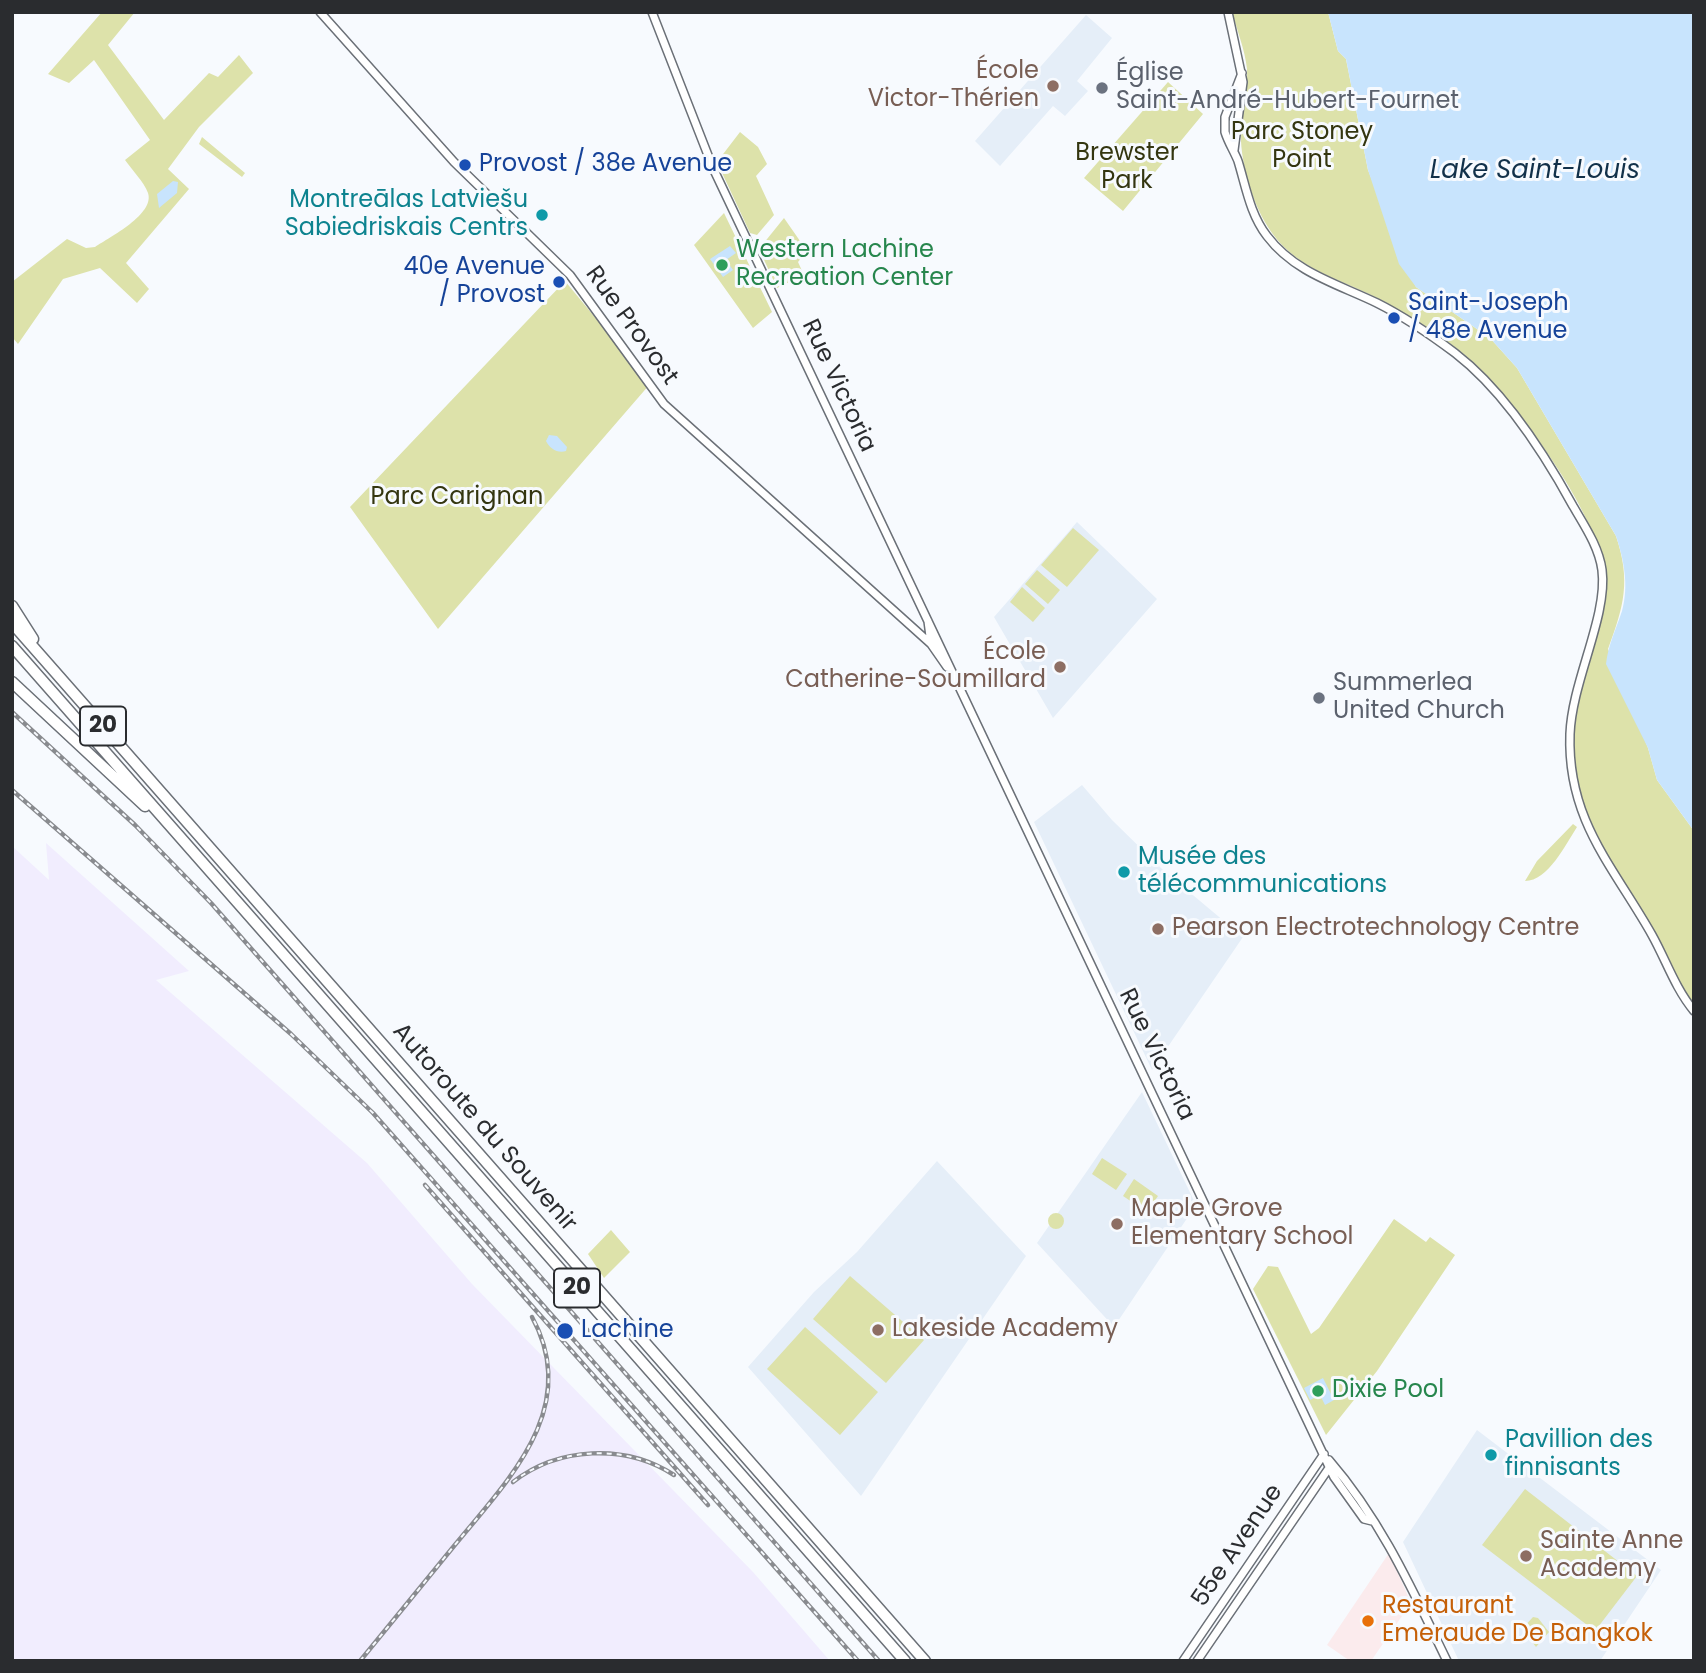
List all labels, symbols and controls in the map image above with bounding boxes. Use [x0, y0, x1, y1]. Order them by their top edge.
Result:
place label: École Victor-Thérien [868, 58, 1039, 114]
place label: Église Saint-André-Hubert-Fournet [1116, 60, 1459, 116]
marker: École Victor-Thérien [1045, 78, 1061, 94]
marker: Église Saint-André-Hubert-Fournet [1094, 80, 1110, 96]
park label: Parc Stoney Point [1231, 119, 1373, 175]
park label: Brewster Park [1075, 140, 1179, 196]
place label: Provost / 38e Avenue [479, 151, 732, 179]
water label: Lake Saint-Louis [1430, 155, 1640, 187]
marker: Provost / 38e Avenue [457, 157, 473, 173]
place label: Montreālas Latviešu Sabiedriskais Centrs [285, 187, 528, 243]
marker: Montreālas Latviešu Sabiedriskais Centrs [534, 207, 550, 223]
place label: Western Lachine Recreation Center [736, 237, 953, 293]
place label: 40e Avenue / Provost [403, 254, 545, 310]
marker: Western Lachine Recreation Center [714, 257, 730, 273]
street label: Rue Provost [578, 261, 684, 391]
marker: 40e Avenue / Provost [551, 274, 567, 290]
place label: Saint-Joseph / 48e Avenue [1408, 290, 1569, 346]
marker: Saint-Joseph / 48e Avenue [1386, 310, 1402, 326]
street label: Rue Victoria [795, 315, 881, 457]
park label: Parc Carignan [371, 484, 543, 512]
place label: École Catherine-Soumillard [785, 639, 1046, 695]
marker: École Catherine-Soumillard [1052, 659, 1068, 675]
place label: Summerlea United Church [1333, 670, 1505, 726]
marker: Summerlea United Church [1311, 690, 1327, 706]
road number: 20 [80, 706, 126, 746]
place label: Musée des télécommunications [1138, 844, 1387, 900]
marker: Musée des télécommunications [1116, 864, 1132, 880]
place label: Pearson Electrotechnology Centre [1172, 915, 1579, 943]
marker: Pearson Electrotechnology Centre [1150, 921, 1166, 937]
street label: Rue Victoria [1112, 984, 1200, 1126]
street label: Autoroute du Souvenir [386, 1018, 582, 1238]
place label: Maple Grove Elementary School [1131, 1196, 1354, 1252]
marker: Maple Grove Elementary School [1109, 1216, 1125, 1232]
road number: 20 [554, 1268, 600, 1308]
place label: Lakeside Academy [892, 1316, 1118, 1344]
place label: Lachine [581, 1317, 674, 1345]
marker: Lachine [555, 1321, 575, 1341]
marker: Lakeside Academy [870, 1322, 886, 1338]
place label: Dixie Pool [1332, 1377, 1444, 1405]
marker: Dixie Pool [1310, 1383, 1326, 1399]
place label: Pavillion des finnisants [1505, 1427, 1653, 1483]
marker: Pavillion des finnisants [1483, 1447, 1499, 1463]
street label: 55e Avenue [1186, 1479, 1290, 1613]
place label: Sainte Anne Academy [1540, 1528, 1683, 1584]
marker: Sainte Anne Academy [1518, 1548, 1534, 1564]
place label: Restaurant Emeraude De Bangkok [1382, 1593, 1653, 1649]
marker: Restaurant Emeraude De Bangkok [1360, 1613, 1376, 1629]

